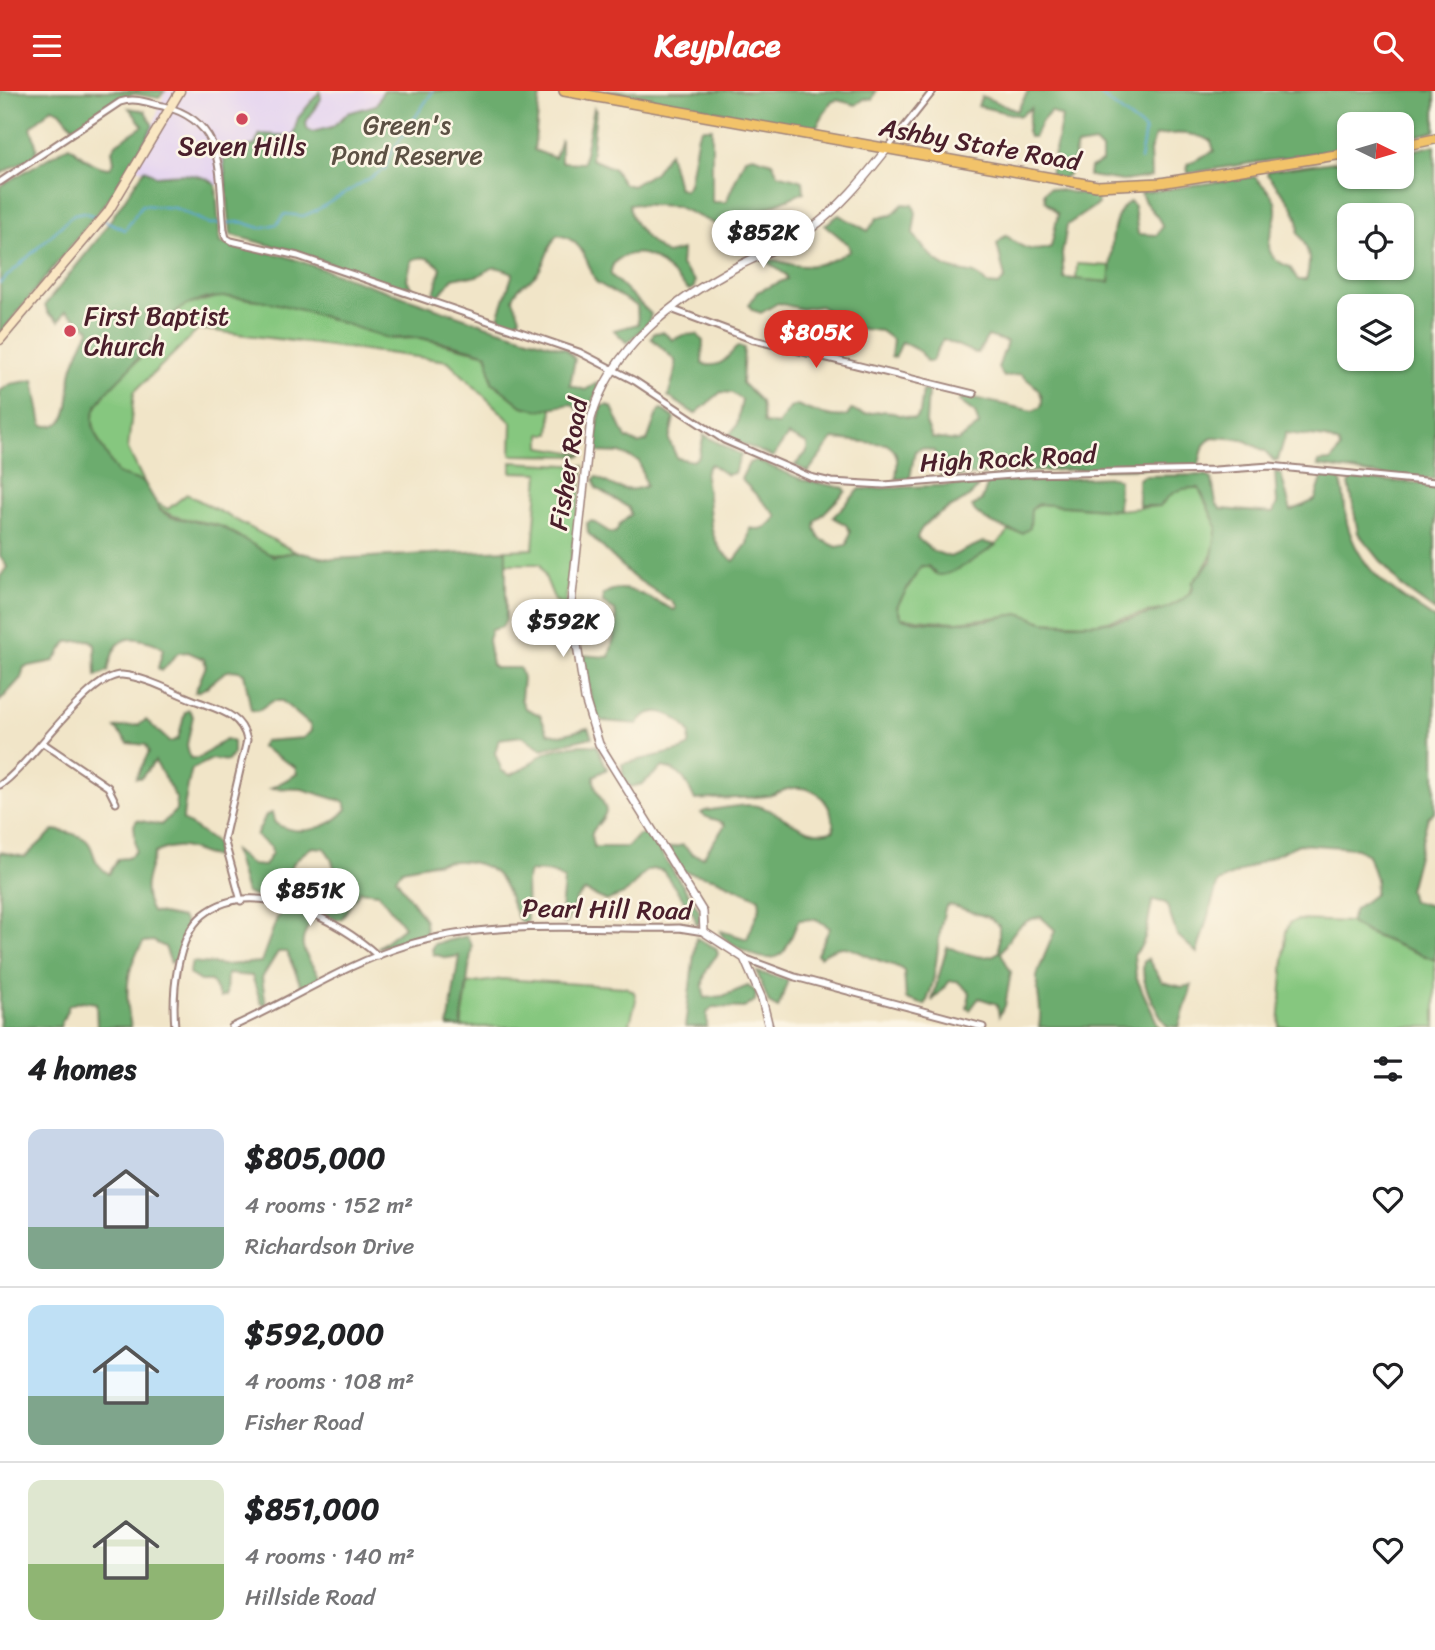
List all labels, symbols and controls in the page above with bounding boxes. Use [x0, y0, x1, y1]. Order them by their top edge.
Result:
text: Keyplace [655, 17, 780, 74]
icon: menu [28, 27, 66, 65]
icon: search [1369, 27, 1407, 65]
park label: Green's Pond Reserve [331, 102, 483, 178]
street label: Ashby State Road [875, 104, 1086, 185]
marker: Seven Hills [234, 111, 250, 127]
north arrow [1337, 112, 1414, 189]
map controls [1337, 112, 1414, 371]
place label: Seven Hills [178, 123, 306, 169]
button: locate [1337, 203, 1414, 280]
pin: $852K [714, 211, 812, 270]
text: $852K [728, 212, 798, 253]
place label: First Baptist Church [84, 293, 229, 369]
button: layers [1337, 294, 1414, 371]
pin: $805K [767, 310, 865, 370]
text: $805K [780, 312, 852, 353]
marker: First Baptist Church [62, 323, 78, 339]
street label: Fisher Road [535, 392, 601, 533]
street label: High Rock Road [919, 430, 1100, 486]
pin: $592K [514, 599, 612, 659]
text: $592K [528, 601, 598, 642]
pin: $851K [261, 869, 359, 928]
text: $851K [276, 870, 344, 911]
street label: Pearl Hill Road [522, 885, 695, 934]
text: 4 homes [28, 1042, 136, 1096]
icon: filters [1369, 1050, 1407, 1088]
text: $805,000 [245, 1131, 386, 1185]
icon: home [84, 1157, 168, 1241]
icon: heart [1369, 1180, 1407, 1218]
text: 4 rooms · 152 m² [245, 1185, 413, 1226]
text: Richardson Drive [245, 1226, 414, 1267]
text: $592,000 [245, 1307, 384, 1361]
icon: home [84, 1333, 168, 1417]
icon: heart [1369, 1356, 1407, 1394]
text: 4 rooms · 108 m² [245, 1361, 414, 1402]
text: Fisher Road [245, 1402, 363, 1443]
text: $851,000 [245, 1482, 379, 1536]
icon: home [84, 1508, 168, 1592]
icon: heart [1369, 1531, 1407, 1569]
text: 4 rooms · 140 m² [245, 1536, 415, 1577]
text: Hillside Road [245, 1577, 375, 1618]

